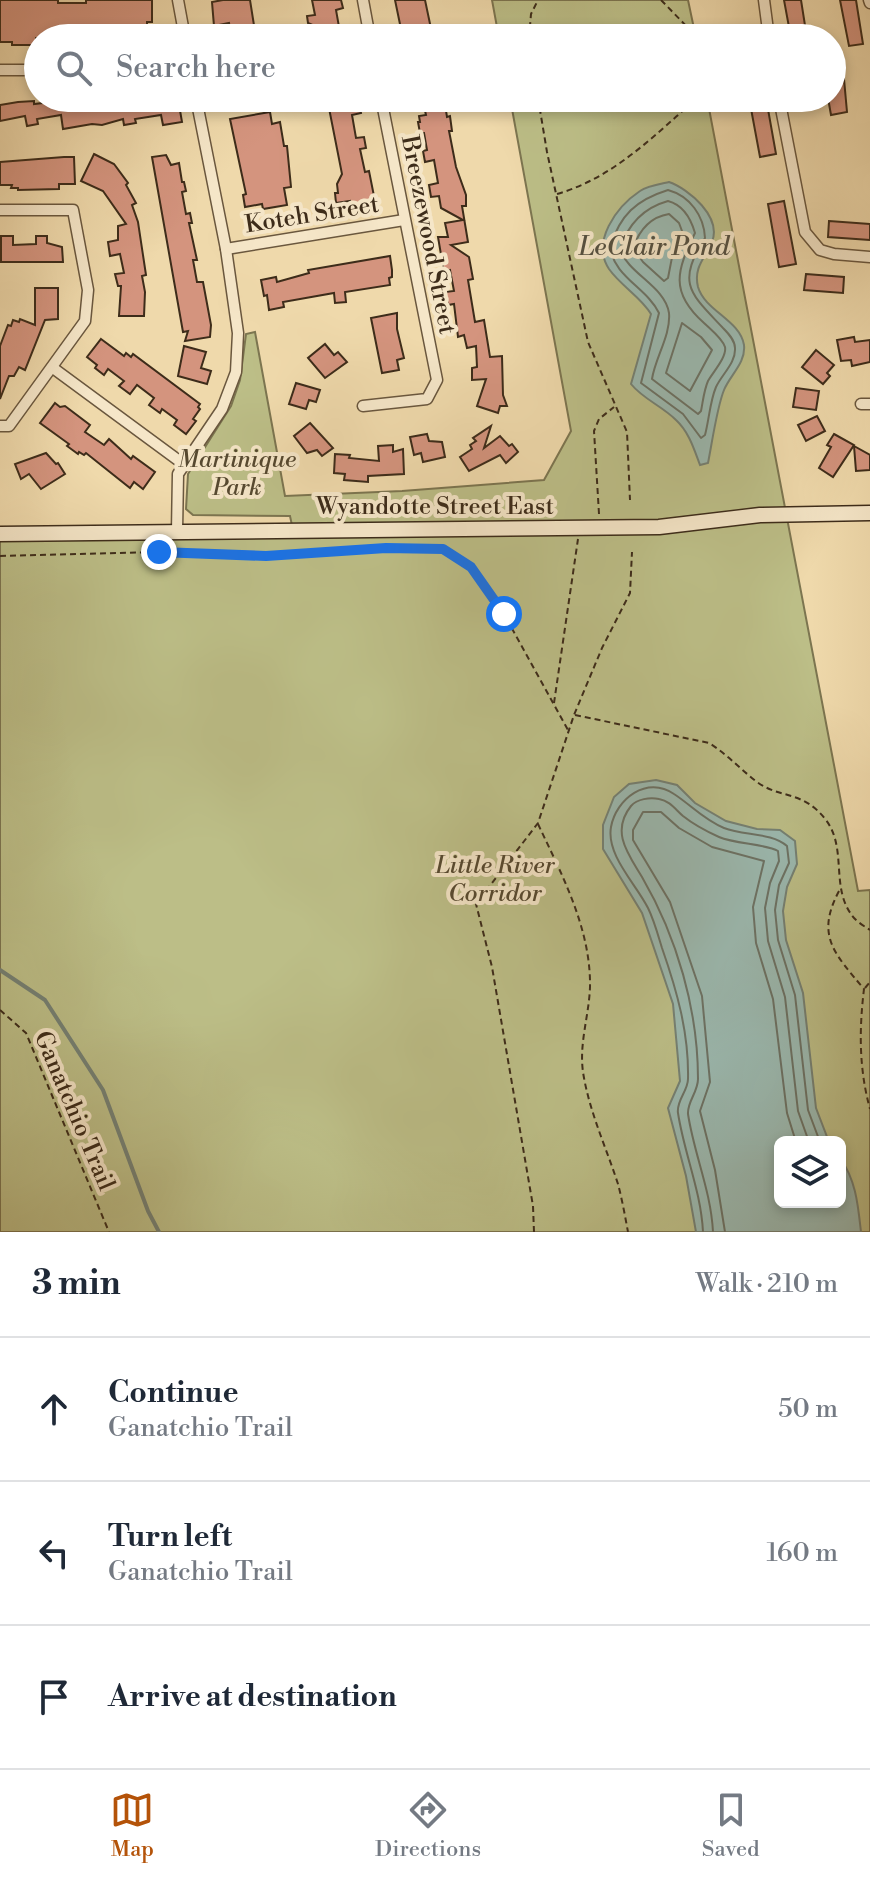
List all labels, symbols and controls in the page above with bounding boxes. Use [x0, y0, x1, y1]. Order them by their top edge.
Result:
search box [24, 24, 846, 112]
icon: search [52, 46, 96, 90]
text: Search here [116, 49, 276, 87]
street label: Breezewood Street [394, 132, 462, 337]
street label: Koteh Street [243, 190, 382, 240]
water label: LeClair Pond [578, 231, 731, 263]
park label: Martinique Park [178, 445, 296, 503]
street label: Wyandotte Street East [315, 492, 555, 522]
route end [141, 534, 177, 570]
route start [486, 596, 522, 632]
park label: Little River Corridor [434, 851, 555, 909]
street label: Ganatchio Trail [27, 1027, 121, 1195]
map controls [774, 1136, 846, 1208]
button: layers [774, 1136, 846, 1208]
text: 3 min [32, 1263, 121, 1305]
text: Walk · 210 m [696, 1268, 838, 1300]
text: Continue [108, 1374, 239, 1412]
icon: ahead [32, 1387, 76, 1431]
text: 50 m [778, 1393, 838, 1425]
text: Ganatchio Trail [108, 1412, 293, 1444]
text: Turn left [108, 1518, 232, 1556]
icon: left [32, 1531, 76, 1575]
text: 160 m [767, 1537, 838, 1569]
text: Ganatchio Trail [108, 1556, 293, 1588]
icon: arrive [32, 1675, 76, 1719]
text: Arrive at destination [108, 1678, 397, 1716]
tab: Map [110, 1788, 154, 1863]
tab: Directions [375, 1788, 481, 1863]
tab: Saved [702, 1788, 760, 1863]

